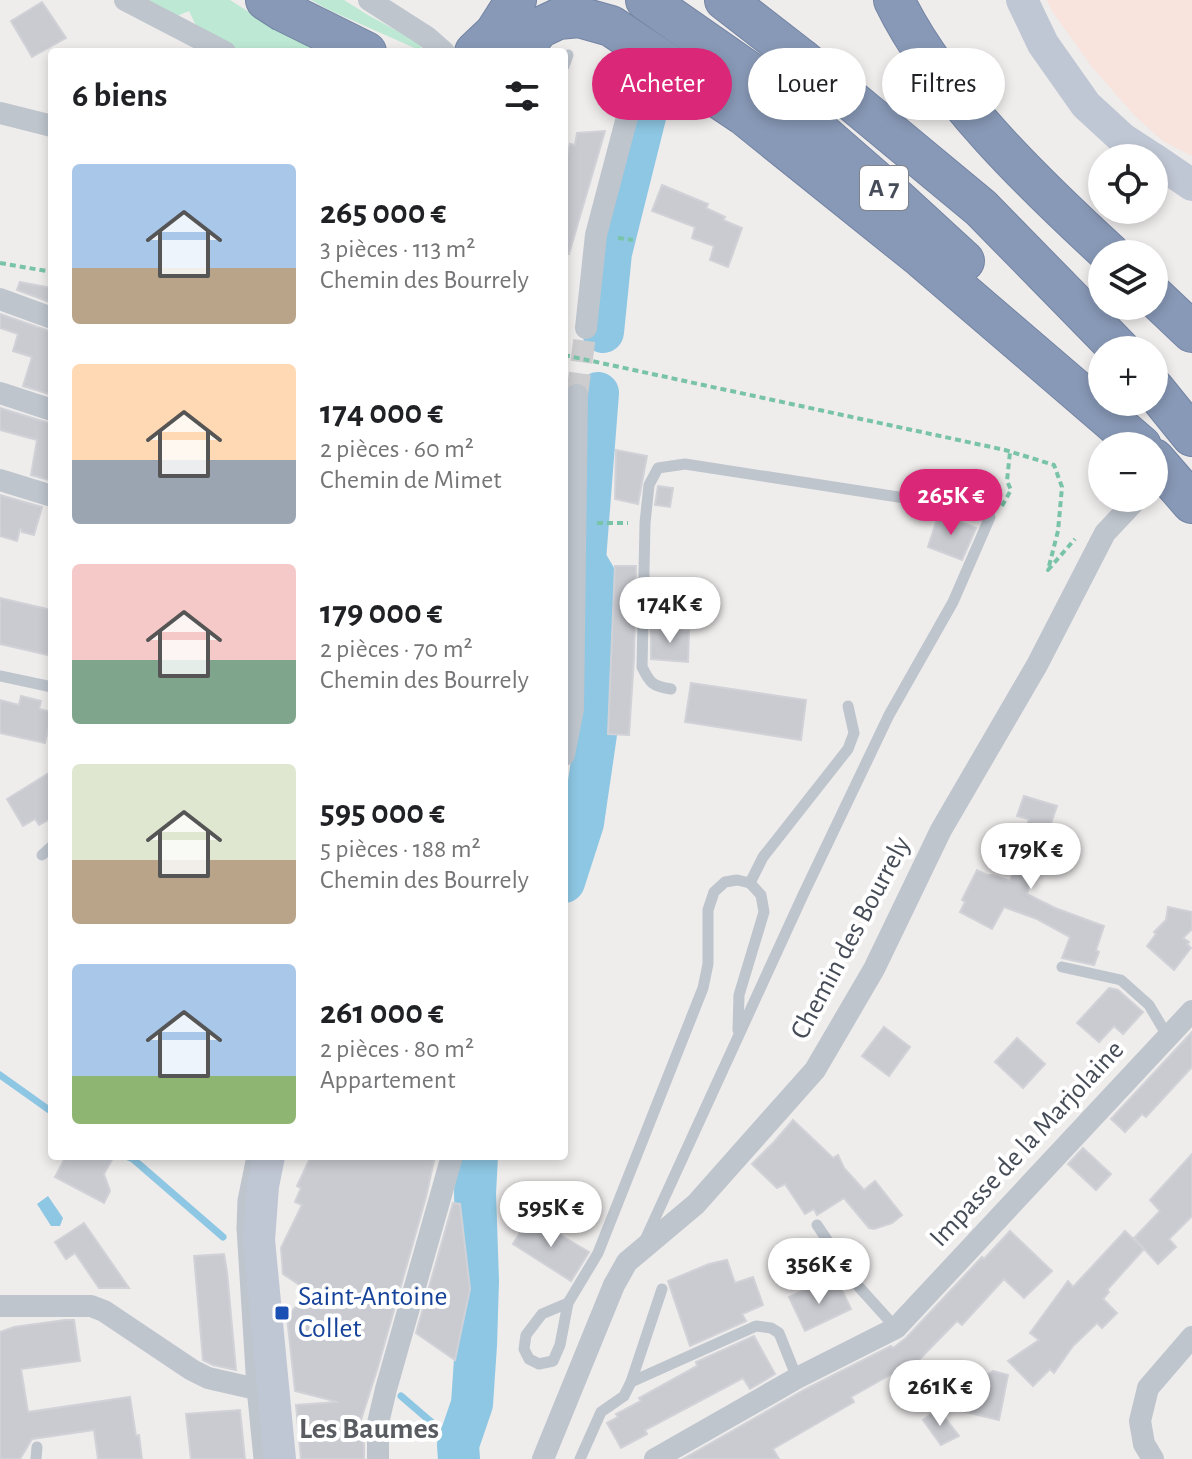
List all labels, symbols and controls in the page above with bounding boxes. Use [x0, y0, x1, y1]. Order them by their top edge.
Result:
chip: Acheter [592, 48, 732, 120]
chip: Louer [748, 48, 866, 120]
chip: Filtres [882, 48, 1005, 120]
icon: filters [500, 74, 544, 118]
text: 6 biens [72, 79, 167, 113]
map controls [1088, 144, 1168, 512]
button: locate [1088, 144, 1168, 224]
road number: A 7 [860, 166, 908, 210]
icon: home [136, 196, 232, 292]
text: 265 000 € [320, 196, 446, 230]
text: 3 pièces · 113 m² [320, 236, 475, 262]
button: layers [1088, 240, 1168, 320]
text: Chemin des Bourrely [320, 267, 529, 293]
button: + [1088, 336, 1168, 416]
icon: home [136, 396, 232, 492]
text: 174 000 € [320, 396, 443, 430]
button: − [1088, 432, 1168, 512]
text: 2 pièces · 60 m² [320, 436, 474, 462]
text: Chemin de Mimet [320, 467, 501, 493]
pin: 265K € [886, 469, 1016, 537]
text: 265K € [917, 482, 985, 508]
pin: 174K € [605, 577, 735, 645]
text: 174K € [638, 590, 702, 616]
icon: home [136, 596, 232, 692]
text: 179 000 € [320, 596, 443, 630]
text: 2 pièces · 70 m² [320, 636, 473, 662]
text: Chemin des Bourrely [320, 667, 529, 693]
icon: home [136, 796, 232, 892]
text: 595 000 € [320, 796, 445, 830]
pin: 179K € [966, 823, 1096, 891]
street label: Chemin des Bourrely [786, 832, 916, 1044]
text: 5 pièces · 188 m² [320, 836, 481, 862]
text: 179K € [999, 836, 1063, 862]
text: Chemin des Bourrely [320, 867, 529, 893]
icon: home [136, 996, 232, 1092]
text: 261 000 € [320, 996, 444, 1030]
text: 2 pièces · 80 m² [320, 1036, 474, 1062]
street label: Impasse de la Marjolaine [925, 1036, 1129, 1252]
text: Appartement [320, 1067, 456, 1093]
pin: 595K € [486, 1181, 616, 1249]
text: 595K € [518, 1194, 584, 1220]
pin: 356K € [754, 1238, 884, 1306]
text: 356K € [786, 1251, 852, 1277]
place label: Saint-Antoine Collet [298, 1283, 447, 1343]
marker: Saint-Antoine Collet [273, 1304, 291, 1322]
pin: 261K € [875, 1360, 1005, 1428]
text: 261K € [907, 1373, 973, 1399]
district label: Les Baumes [299, 1414, 439, 1444]

